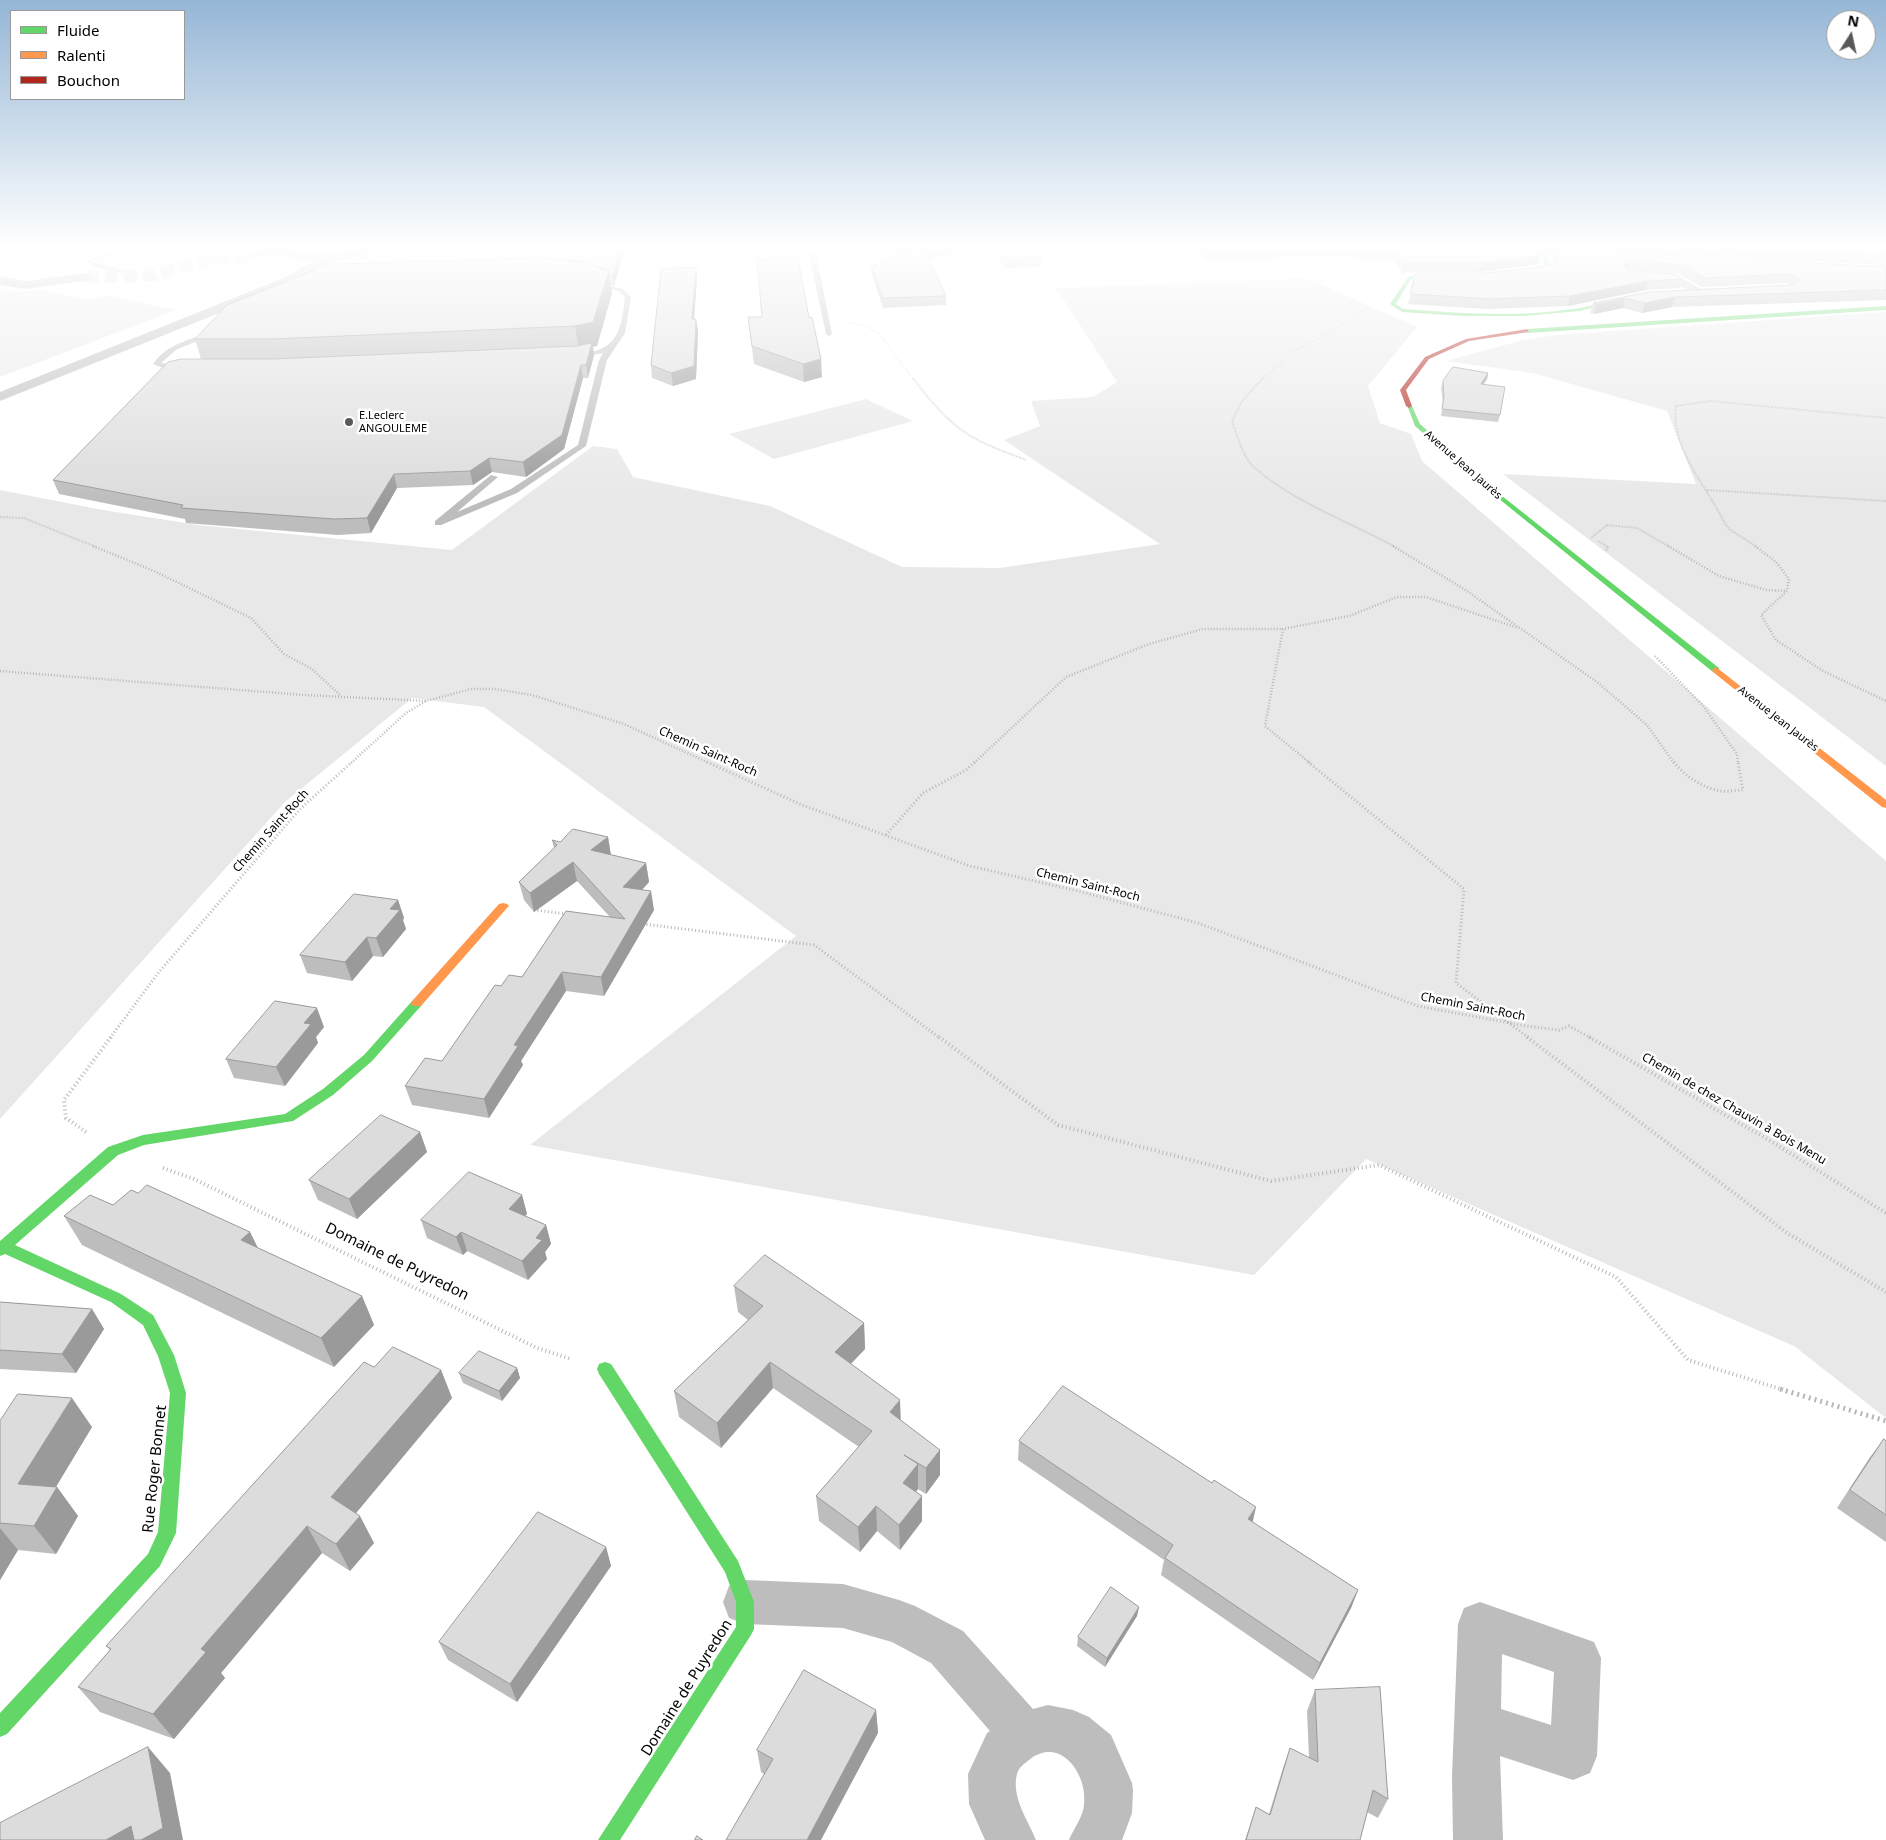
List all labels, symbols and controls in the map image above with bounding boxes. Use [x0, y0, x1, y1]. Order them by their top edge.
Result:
legend [10, 10, 185, 100]
north arrow [1826, 10, 1876, 60]
text: N [1846, 10, 1861, 31]
text: Fluide [57, 20, 99, 40]
text: Ralenti [57, 45, 106, 65]
text: Bouchon [57, 70, 120, 90]
place label: E.Leclerc ANGOULEME [359, 409, 427, 435]
marker: E.Leclerc ANGOULEME [343, 416, 355, 428]
street label: Avenue Jean Jaurès [1422, 428, 1504, 502]
street label: Avenue Jean Jaurès [1735, 684, 1821, 754]
street label: Chemin Saint-Roch [656, 724, 760, 780]
street label: Chemin Saint-Roch [230, 787, 312, 875]
street label: Chemin Saint-Roch [1035, 865, 1141, 905]
street label: Chemin Saint-Roch [1419, 990, 1527, 1024]
street label: Chemin de chez Chauvin à Bois Menu [1639, 1050, 1829, 1168]
street label: Domaine de Puyredon [322, 1219, 472, 1305]
street label: Rue Roger Bonnet [139, 1404, 171, 1534]
street label: Domaine de Puyredon [638, 1616, 736, 1760]

